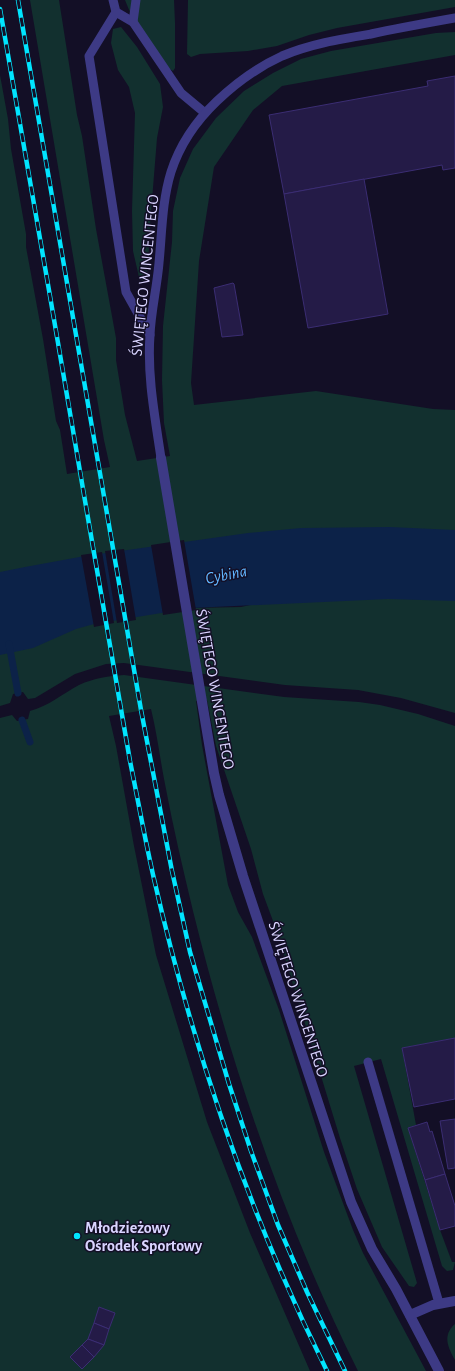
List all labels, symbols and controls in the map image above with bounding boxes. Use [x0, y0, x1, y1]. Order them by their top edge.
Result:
street label: ŚWIĘTEGO WINCENTEGO [126, 193, 161, 357]
water label: Cybina [204, 562, 248, 587]
street label: ŚWIĘTEGO WINCENTEGO [193, 607, 240, 771]
street label: ŚWIĘTEGO WINCENTEGO [265, 919, 334, 1079]
place label: Młodzieżowy Ośrodek Sportowy [85, 1220, 203, 1255]
marker: Młodzieżowy Ośrodek Sportowy [72, 1231, 82, 1241]

